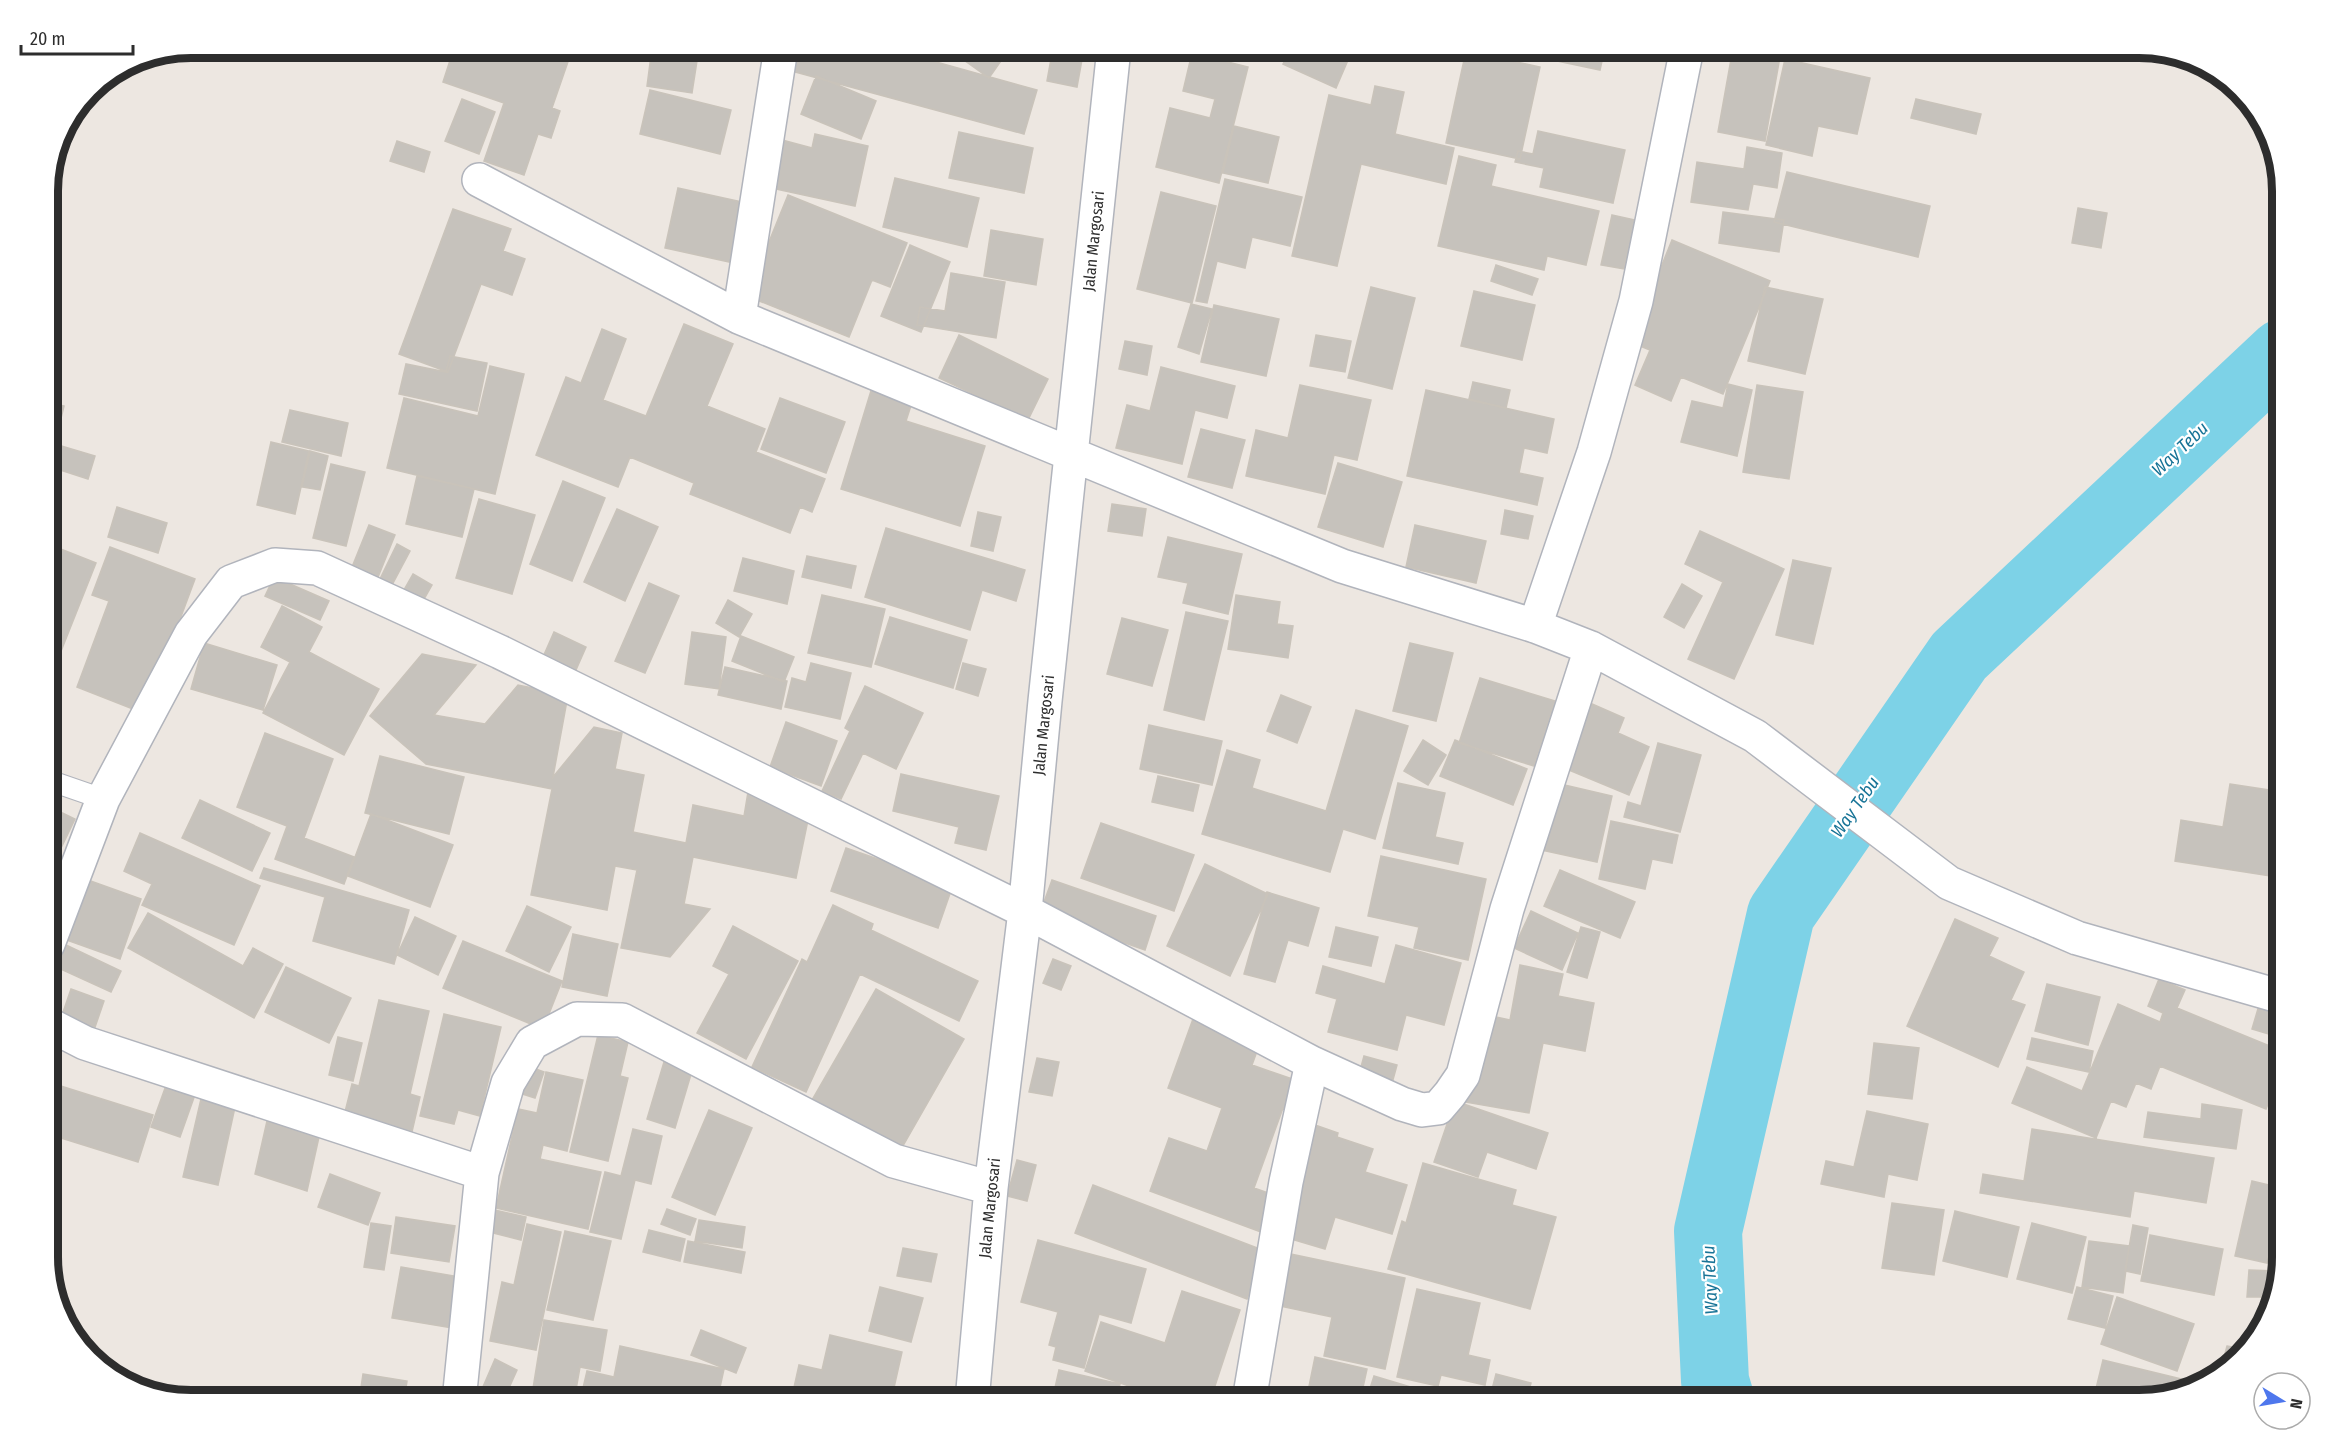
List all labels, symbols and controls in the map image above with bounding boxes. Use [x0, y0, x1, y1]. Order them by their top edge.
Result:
scale bar [21, 18, 134, 56]
text: 20 m [30, 28, 65, 50]
street label: Jalan Margosari [1079, 190, 1108, 292]
water label: Way Tebu [2147, 417, 2213, 481]
street label: Jalan Margosari [1029, 674, 1058, 776]
water label: Way Tebu [1826, 772, 1884, 842]
street label: Jalan Margosari [975, 1157, 1004, 1259]
water label: Way Tebu [1697, 1245, 1723, 1315]
north arrow [2252, 1371, 2312, 1431]
text: N [2286, 1397, 2306, 1410]

